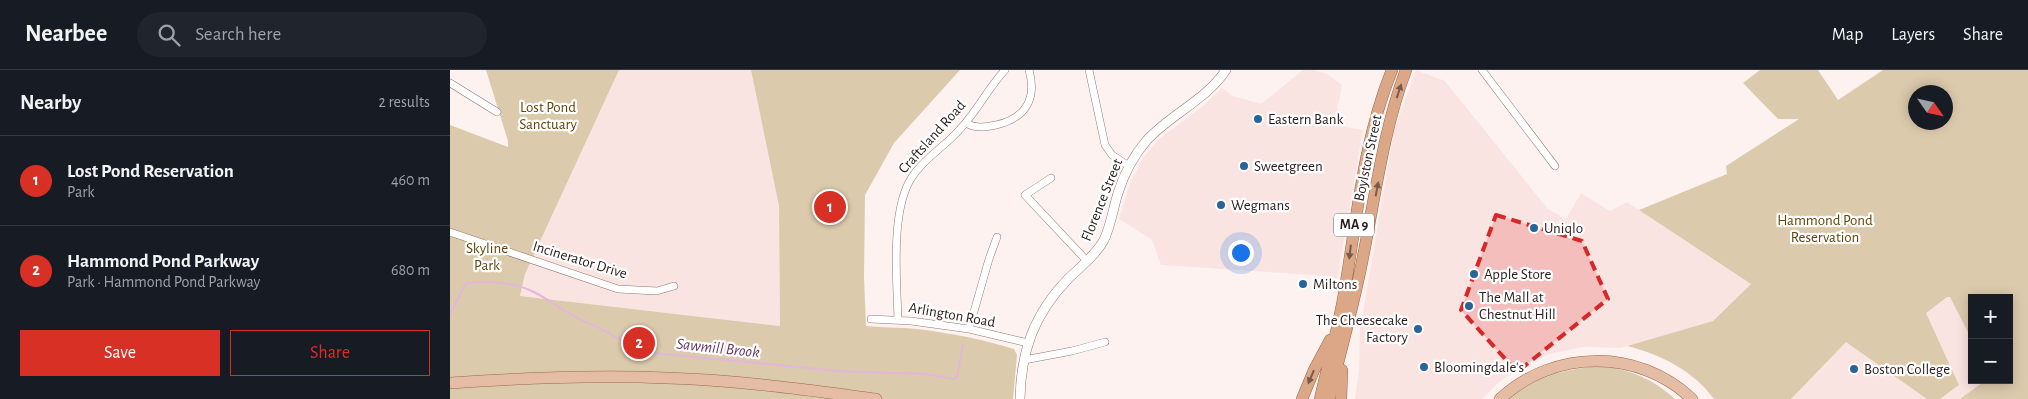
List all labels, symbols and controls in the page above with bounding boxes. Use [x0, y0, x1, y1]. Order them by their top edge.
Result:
search box [137, 12, 487, 57]
icon: search [155, 21, 183, 49]
text: Nearbee [25, 22, 107, 46]
text: Search here [195, 25, 281, 44]
text: Map [1832, 26, 1863, 44]
text: Layers [1891, 26, 1935, 44]
text: Share [1963, 26, 2003, 44]
one-way arrow [1395, 84, 1403, 99]
north arrow [1908, 85, 1953, 130]
text: Nearby [20, 92, 81, 113]
text: 2 results [378, 94, 430, 110]
street label: Craftsland Road [896, 98, 969, 176]
park label: Lost Pond Sanctuary [519, 100, 577, 132]
place label: Eastern Bank [1268, 112, 1344, 127]
marker: Eastern Bank [1252, 113, 1264, 125]
street label: Boylston Street [1352, 113, 1385, 203]
street label: Florence Street [1079, 156, 1125, 243]
place label: Sweetgreen [1254, 159, 1323, 174]
marker: Sweetgreen [1238, 160, 1250, 172]
text: Lost Pond Reservation [67, 162, 234, 181]
text: 1 [33, 172, 39, 188]
text: 460 m [391, 172, 430, 188]
one-way arrow [1373, 181, 1381, 197]
text: Park [67, 184, 95, 200]
pin: 1 [814, 188, 846, 226]
place label: Wegmans [1231, 198, 1290, 213]
marker: Wegmans [1215, 199, 1227, 211]
park label: Hammond Pond Reservation [1777, 213, 1873, 245]
road number: MA 9 [1334, 214, 1374, 236]
place label: Uniqlo [1544, 221, 1583, 236]
marker: Uniqlo [1528, 222, 1540, 234]
street label: Incinerator Drive [531, 239, 629, 281]
your location [1228, 240, 1254, 266]
park label: Skyline Park [466, 241, 508, 273]
one-way arrow [1346, 244, 1354, 260]
text: Hammond Pond Parkway [67, 252, 259, 271]
text: 2 [32, 262, 40, 278]
text: 680 m [391, 262, 430, 278]
place label: Apple Store [1484, 267, 1551, 282]
marker: Apple Store [1468, 268, 1480, 280]
text: Park · Hammond Pond Parkway [67, 274, 260, 290]
place label: Miltons [1313, 277, 1357, 292]
marker: Miltons [1297, 278, 1309, 290]
place label: The Mall at Chestnut Hill [1479, 290, 1556, 322]
map controls [1968, 294, 2013, 384]
button: + [1968, 294, 2013, 339]
street label: Arlington Road [908, 300, 997, 330]
marker: The Mall at Chestnut Hill [1463, 300, 1475, 312]
place label: The Cheesecake Factory [1316, 313, 1409, 345]
marker: The Cheesecake Factory [1412, 323, 1424, 335]
pin: 2 [623, 324, 655, 362]
button: Save [20, 330, 220, 376]
button: Share [230, 330, 430, 376]
water label: Sawmill Brook [676, 336, 760, 360]
button: − [1968, 339, 2013, 384]
place label: Bloomingdale's [1434, 360, 1524, 375]
marker: Bloomingdale's [1418, 361, 1430, 373]
place label: Boston College [1864, 362, 1950, 377]
marker: Boston College [1848, 363, 1860, 375]
one-way arrow [1306, 370, 1314, 384]

